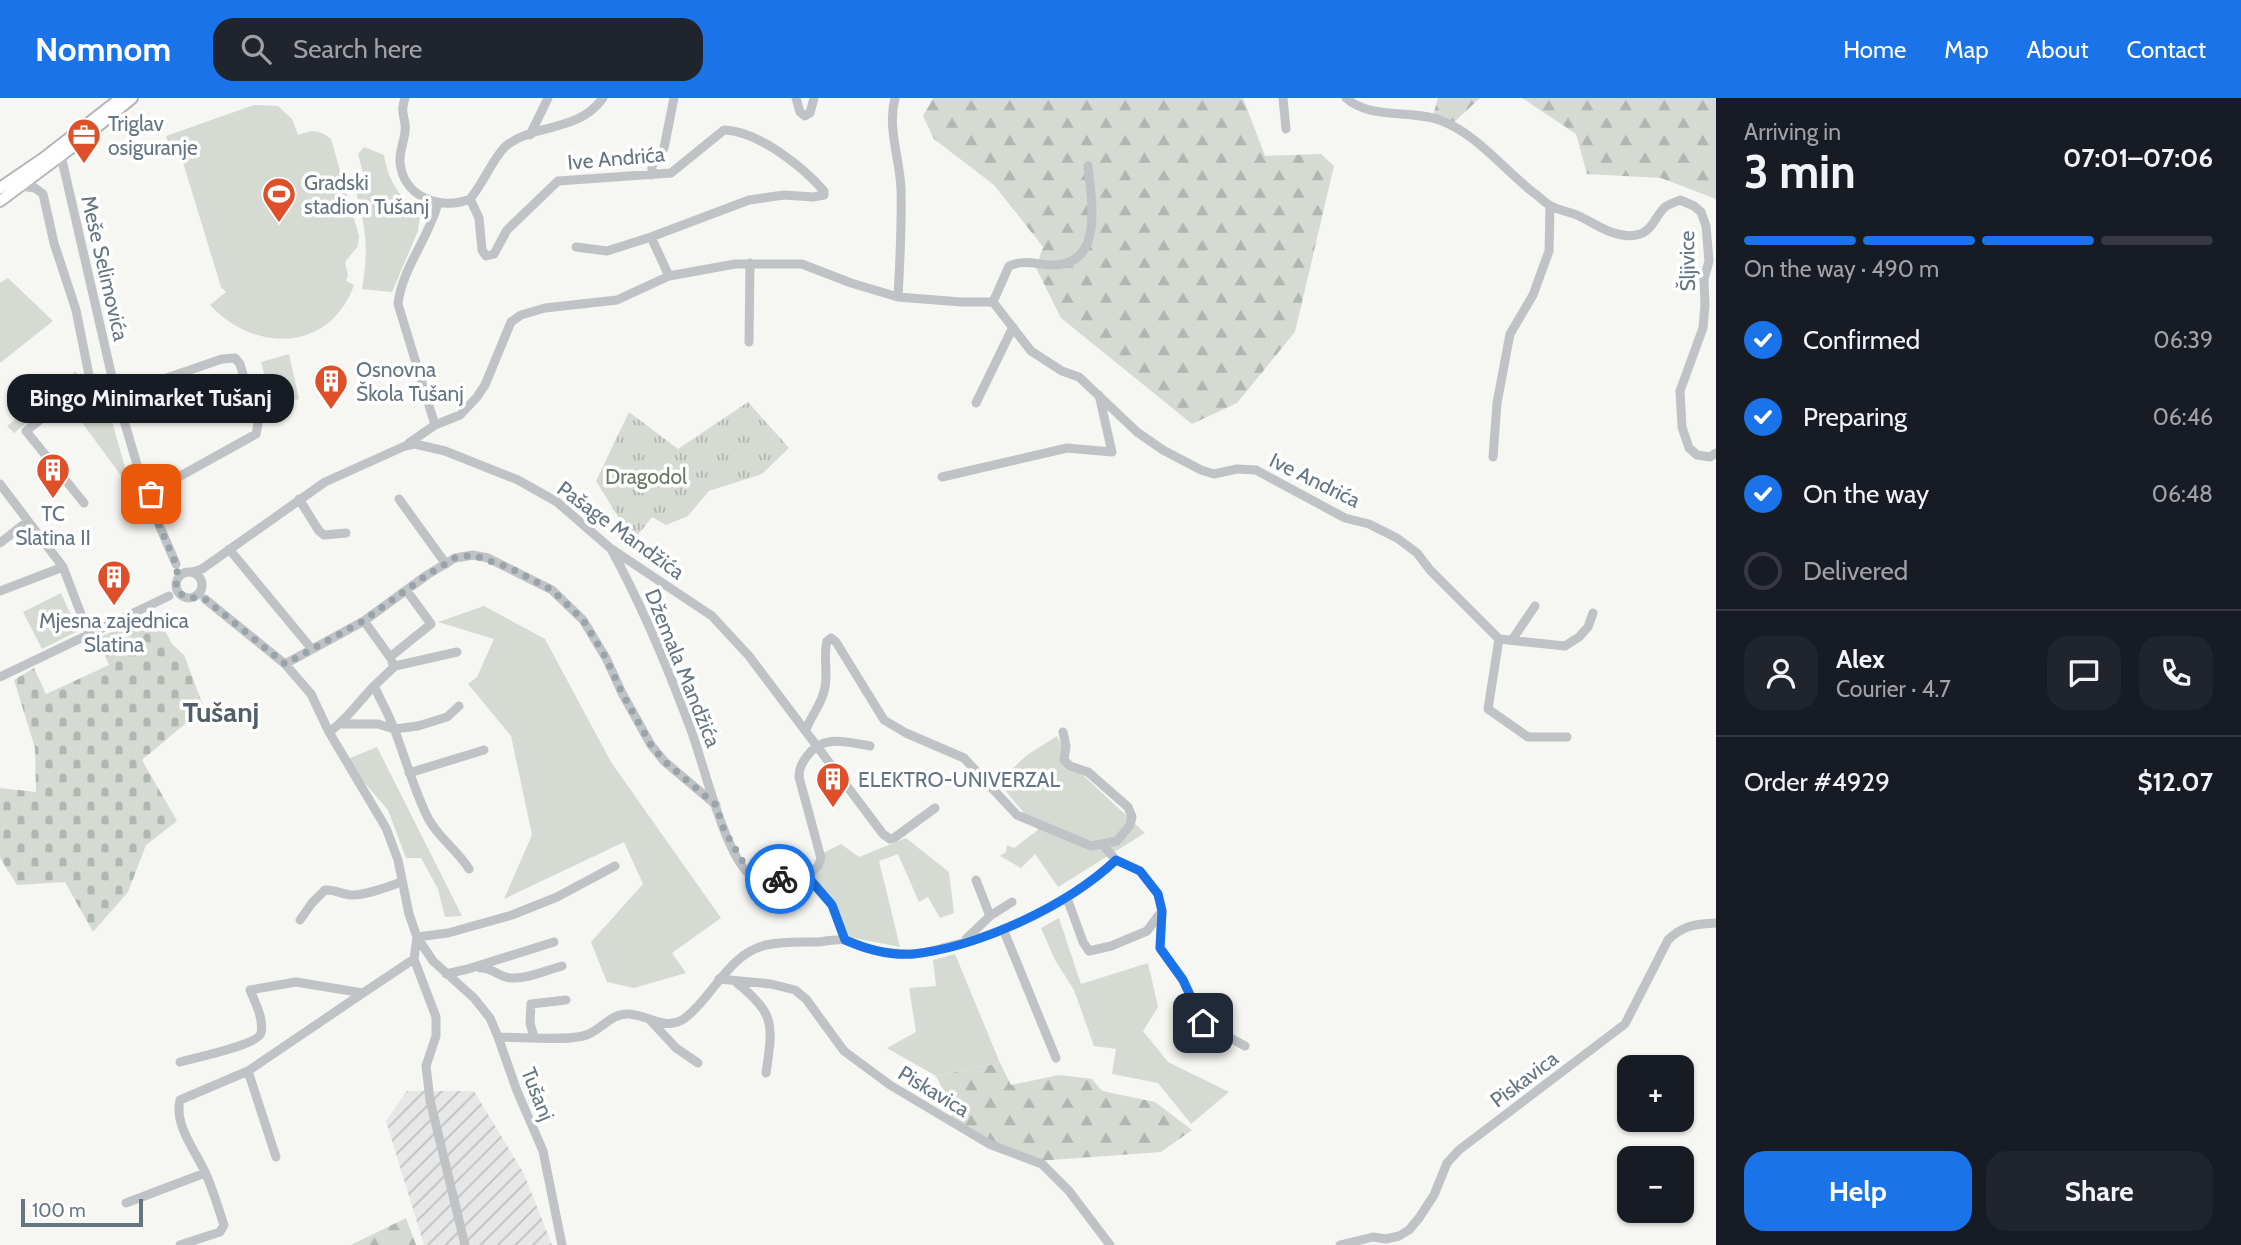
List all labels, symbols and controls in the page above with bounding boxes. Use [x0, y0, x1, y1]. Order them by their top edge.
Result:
search box [213, 18, 703, 81]
text: Nomnom [35, 29, 171, 69]
icon: search [237, 30, 275, 68]
text: Search here [293, 33, 422, 65]
text: Home [1843, 35, 1906, 64]
text: Map [1944, 35, 1989, 64]
text: About [2027, 35, 2089, 64]
text: Contact [2127, 35, 2206, 64]
place label: Triglav osiguranje [108, 111, 198, 161]
office icon: Triglav osiguranje [65, 116, 103, 165]
text: Arriving in [1744, 118, 1841, 146]
street label: Ive Andrića [566, 141, 666, 175]
text: 07:01–07:06 [2063, 142, 2213, 174]
text: 3 min [1744, 144, 1856, 200]
place label: Gradski stadion Tušanj [304, 170, 429, 220]
sports icon: Gradski stadion Tušanj [260, 175, 298, 224]
street label: Meše Selimovića [76, 193, 134, 343]
street label: Šljivice [1674, 230, 1701, 292]
text: On the way · 490 m [1744, 255, 1939, 283]
icon: check [1744, 321, 1782, 359]
text: Confirmed [1803, 324, 1920, 356]
text: 06:39 [2154, 326, 2213, 354]
place label: Osnovna Škola Tušanj [356, 357, 464, 407]
building icon: Osnovna Škola Tušanj [312, 362, 350, 411]
callout: Bingo Minimarket Tušanj [8, 375, 294, 424]
text: Bingo Minimarket Tušanj [29, 384, 272, 412]
icon: check [1744, 398, 1782, 436]
text: Preparing [1803, 401, 1907, 433]
text: 06:46 [2153, 403, 2213, 431]
street label: Ive Andrića [1266, 447, 1364, 513]
building icon: TC Slatina II [34, 451, 72, 500]
pin [121, 464, 181, 524]
park label: Dragodol [605, 464, 687, 489]
icon: bag [132, 475, 170, 513]
icon: check [1744, 475, 1782, 513]
street label: Pašage Mandžića [553, 476, 689, 584]
text: On the way [1803, 478, 1929, 510]
text: 06:48 [2152, 480, 2213, 508]
place label: TC Slatina II [15, 501, 91, 550]
text: Delivered [1803, 555, 1908, 587]
building icon: Mjesna zajednica Slatina [95, 558, 133, 607]
street label: Džemala Mandžića [640, 585, 726, 751]
place label: Mjesna zajednica Slatina [39, 608, 189, 657]
button: person [1744, 636, 1818, 710]
button: chat [2047, 636, 2121, 710]
button: phone [2139, 636, 2213, 710]
text: Alex [1836, 643, 1885, 675]
text: Courier · 4.7 [1836, 675, 1951, 703]
district label: Tušanj [183, 695, 259, 729]
building icon: ELEKTRO-UNIVERZAL [814, 760, 852, 809]
text: Order #4929 [1744, 766, 1890, 798]
text: $12.07 [2137, 766, 2213, 798]
place label: ELEKTRO-UNIVERZAL [858, 767, 1061, 792]
courier [745, 844, 815, 914]
icon: bike [761, 860, 799, 898]
pin [1173, 993, 1233, 1053]
icon: home [1184, 1004, 1222, 1042]
street label: Piskavica [1485, 1045, 1563, 1113]
map controls [1617, 1055, 1694, 1223]
button: + [1617, 1055, 1694, 1132]
street label: Piskavica [894, 1060, 974, 1122]
street label: Tušanj [515, 1064, 560, 1125]
button: − [1617, 1146, 1694, 1223]
button: Help [1744, 1151, 1972, 1231]
button: Share [1986, 1151, 2213, 1231]
scale bar [21, 1196, 144, 1228]
text: 100 m [32, 1199, 86, 1222]

